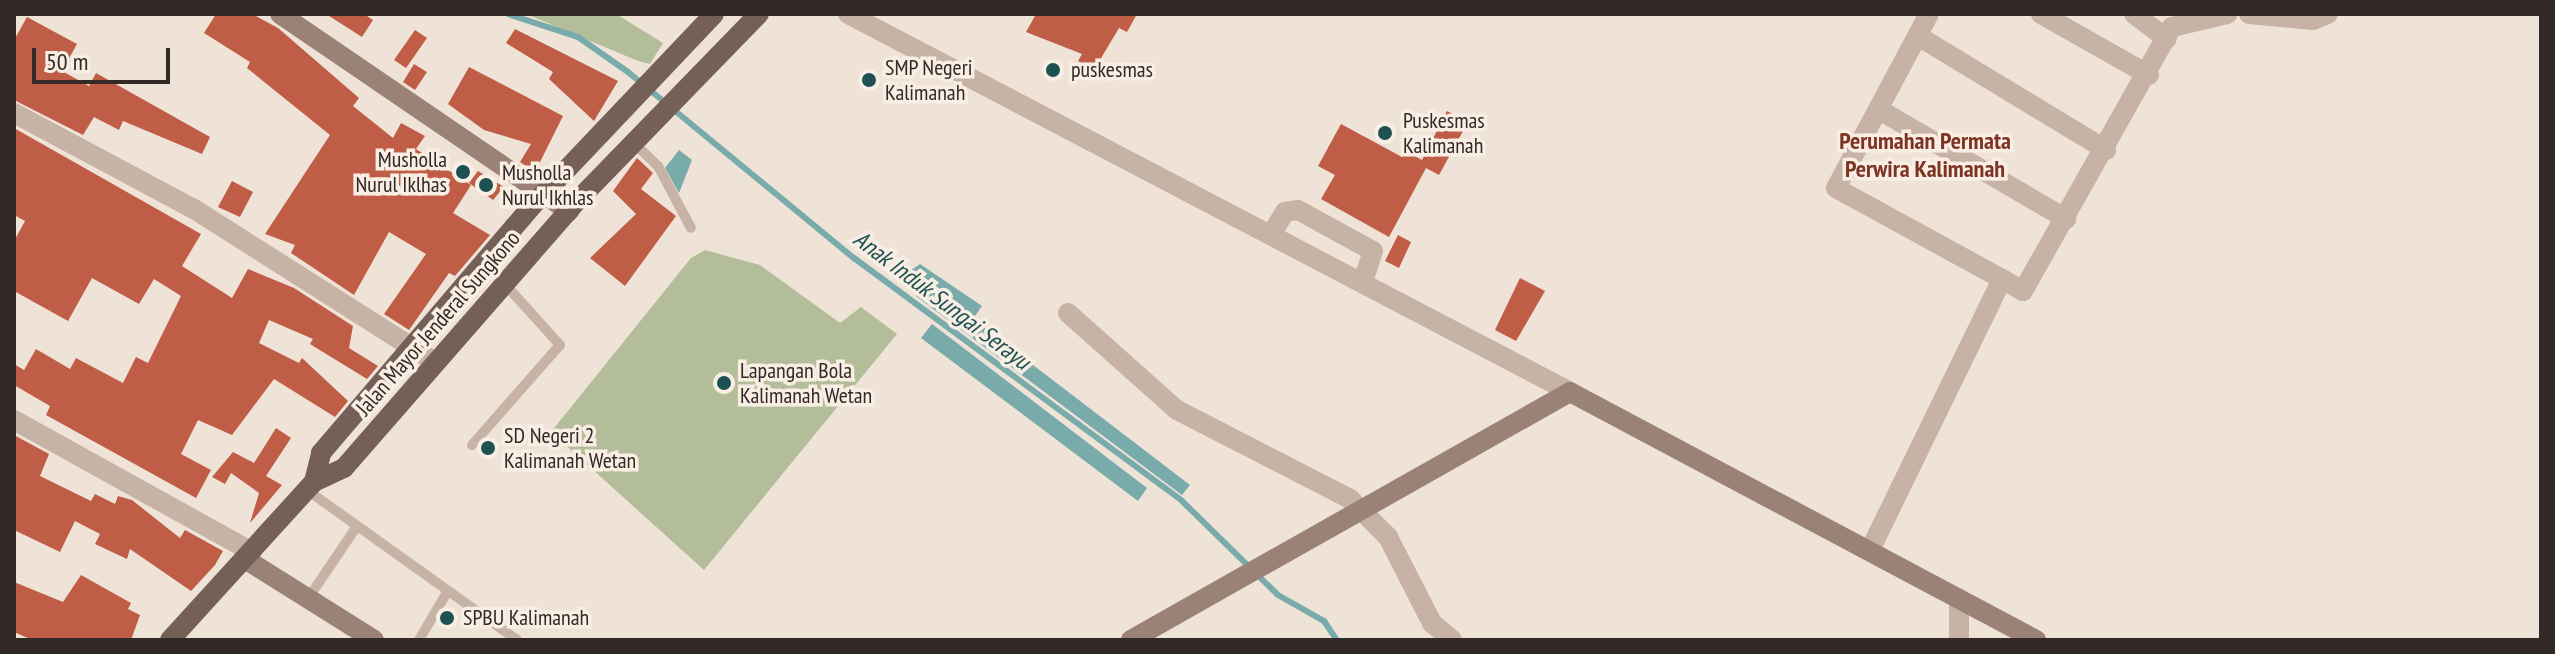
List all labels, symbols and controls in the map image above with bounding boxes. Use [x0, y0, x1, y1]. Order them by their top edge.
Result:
scale bar [36, 32, 174, 82]
text: 50 m [46, 46, 88, 77]
place label: SMP Negeri Kalimanah [885, 54, 973, 106]
place label: puskesmas [1071, 57, 1153, 83]
marker: puskesmas [1042, 59, 1064, 81]
marker: SMP Negeri Kalimanah [860, 71, 878, 89]
place label: Puskesmas Kalimanah [1403, 107, 1485, 158]
marker: Puskesmas Kalimanah [1374, 122, 1396, 144]
district label: Perumahan Permata Perwira Kalimanah [1839, 127, 2011, 183]
place label: Musholla Nurul Iklhas [356, 146, 447, 198]
place label: Musholla Nurul Ikhlas [502, 159, 593, 210]
marker: Musholla Nurul Iklhas [454, 163, 472, 181]
marker: Musholla Nurul Ikhlas [477, 176, 495, 194]
water label: Anak Induk Sungai Serayu [848, 224, 1036, 376]
street label: Jalan Mayor Jenderal Sungkono [351, 225, 525, 421]
place label: Lapangan Bola Kalimanah Wetan [740, 357, 873, 408]
marker: Lapangan Bola Kalimanah Wetan [715, 374, 733, 392]
place label: SD Negeri 2 Kalimanah Wetan [504, 422, 637, 474]
marker: SD Negeri 2 Kalimanah Wetan [479, 439, 497, 457]
place label: SPBU Kalimanah [463, 605, 589, 631]
marker: SPBU Kalimanah [438, 609, 456, 627]

